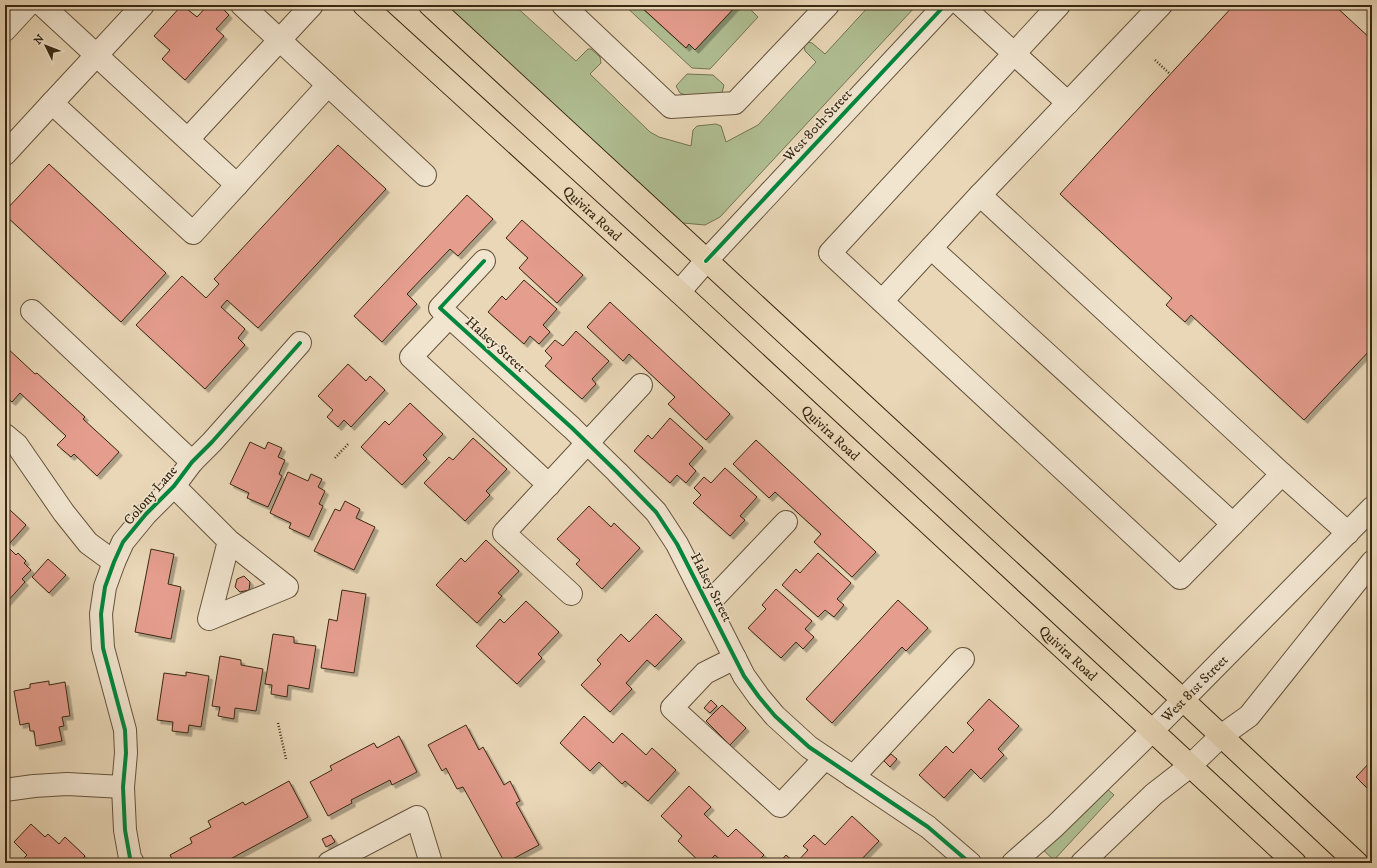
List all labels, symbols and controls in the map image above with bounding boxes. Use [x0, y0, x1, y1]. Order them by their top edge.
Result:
north arrow [26, 26, 66, 66]
text: N [31, 32, 48, 48]
street label: West 80th Street [779, 85, 856, 166]
street label: Quivira Road [558, 182, 625, 245]
street label: Halsey Street [461, 313, 530, 377]
street label: Quivira Road [797, 402, 863, 465]
street label: Colony Lane [120, 462, 182, 529]
street label: Halsey Street [686, 550, 736, 625]
street label: Quivira Road [1034, 622, 1101, 685]
street label: West 81st Street [1157, 651, 1233, 727]

